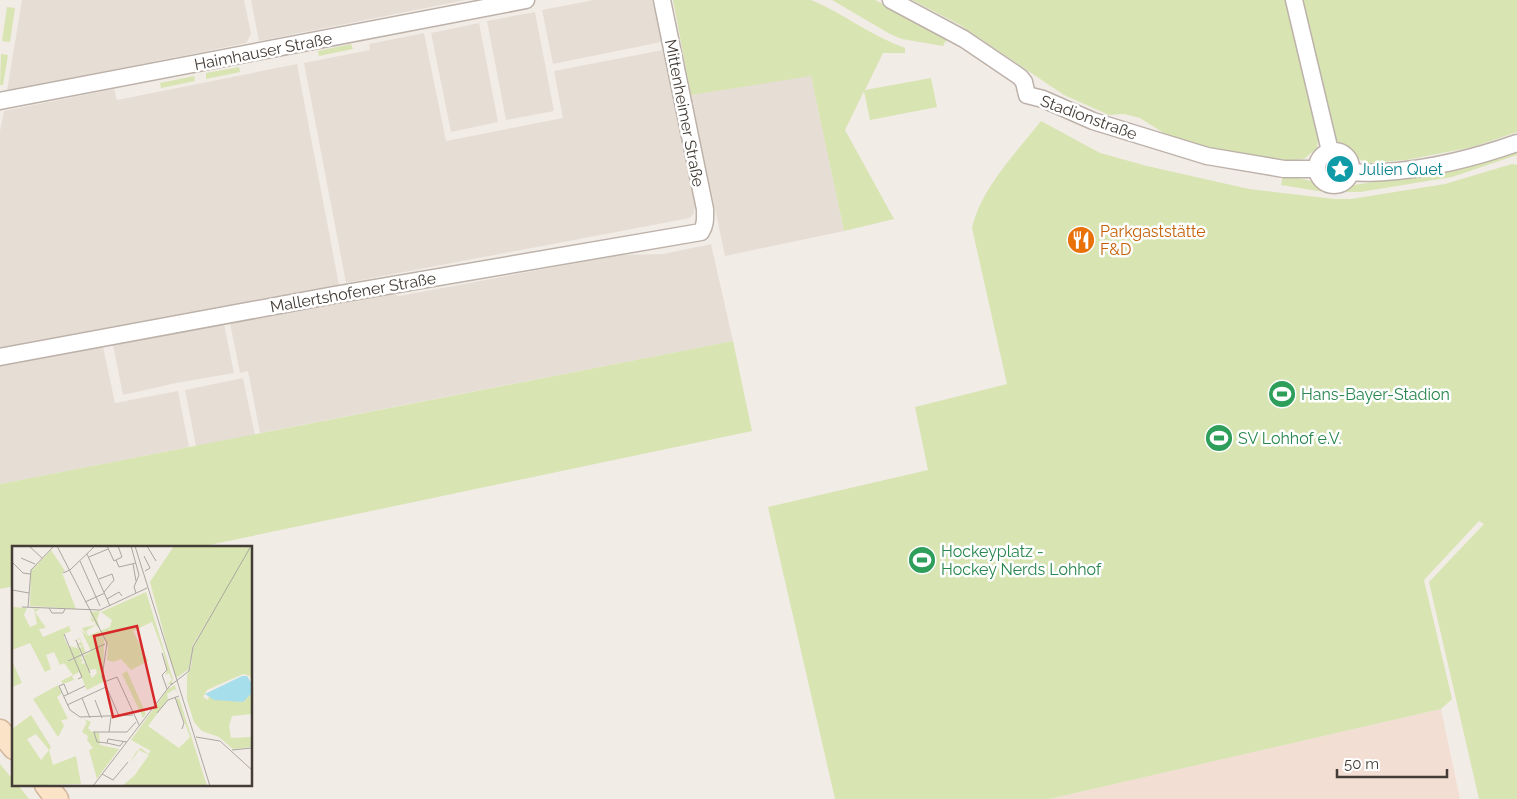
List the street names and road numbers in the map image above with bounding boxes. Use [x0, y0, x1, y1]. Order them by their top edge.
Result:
street label: Haimhauser Straße [193, 29, 334, 74]
street label: Mittenheimer Straße [661, 38, 708, 188]
street label: Stadionstraße [1038, 91, 1140, 144]
street label: Mallertshofener Straße [269, 269, 438, 316]

